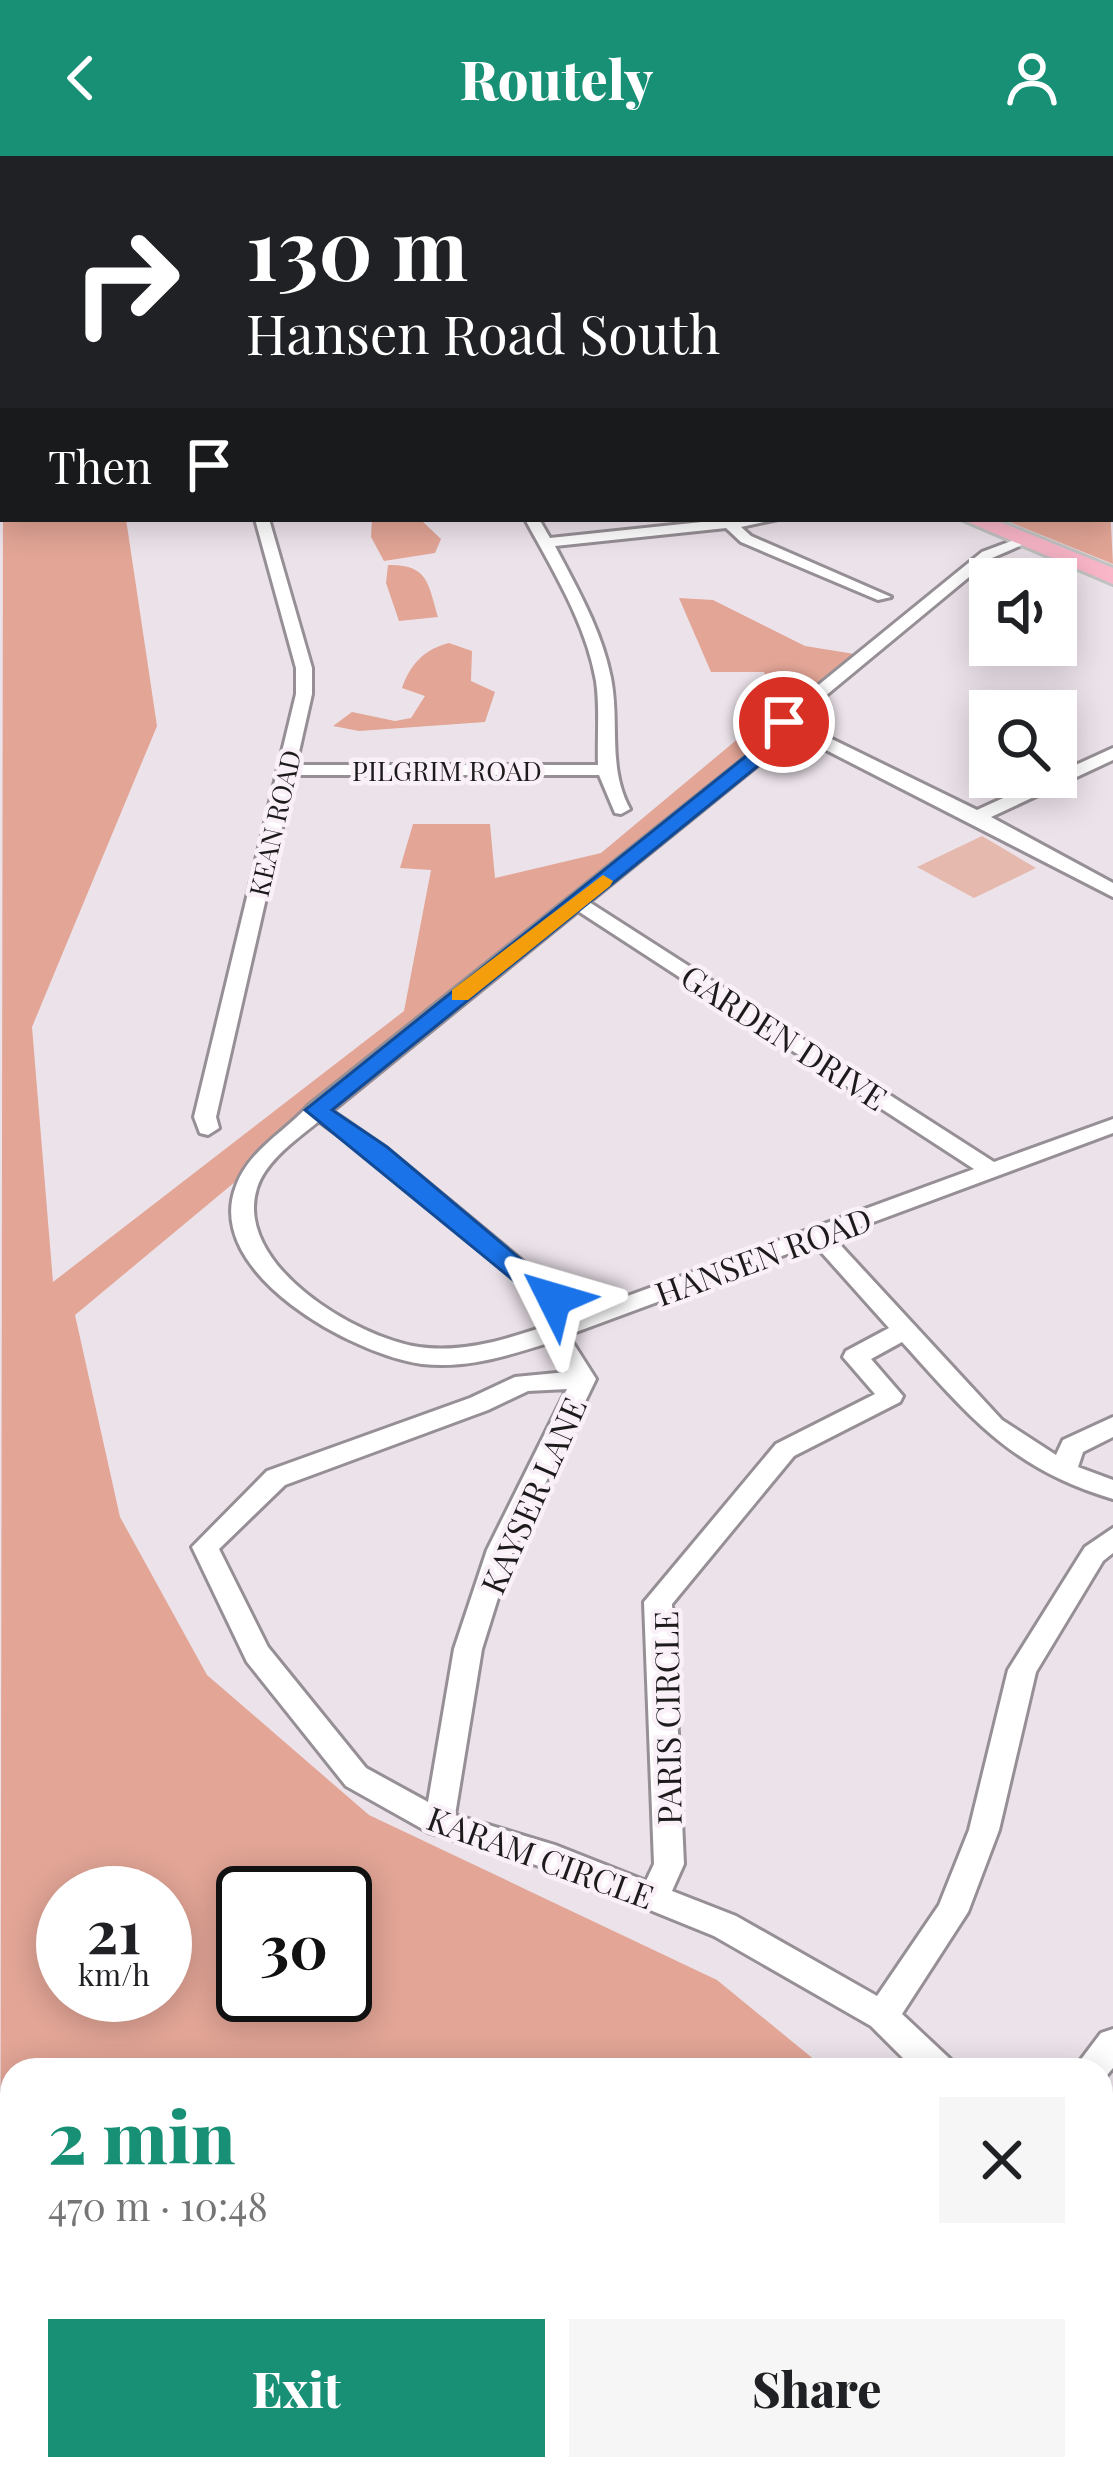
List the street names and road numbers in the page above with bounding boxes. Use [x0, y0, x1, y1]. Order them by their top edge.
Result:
street label: KEAN ROAD [240, 746, 308, 900]
street label: PILGRIM ROAD [352, 752, 542, 788]
street label: GARDEN DRIVE [674, 953, 896, 1119]
street label: HANSEN ROAD [649, 1195, 877, 1315]
street label: KAYSER LANE [469, 1390, 595, 1600]
street label: PARIS CIRCLE [642, 1611, 690, 1825]
street label: KARAM CIRCLE [422, 1795, 660, 1917]

